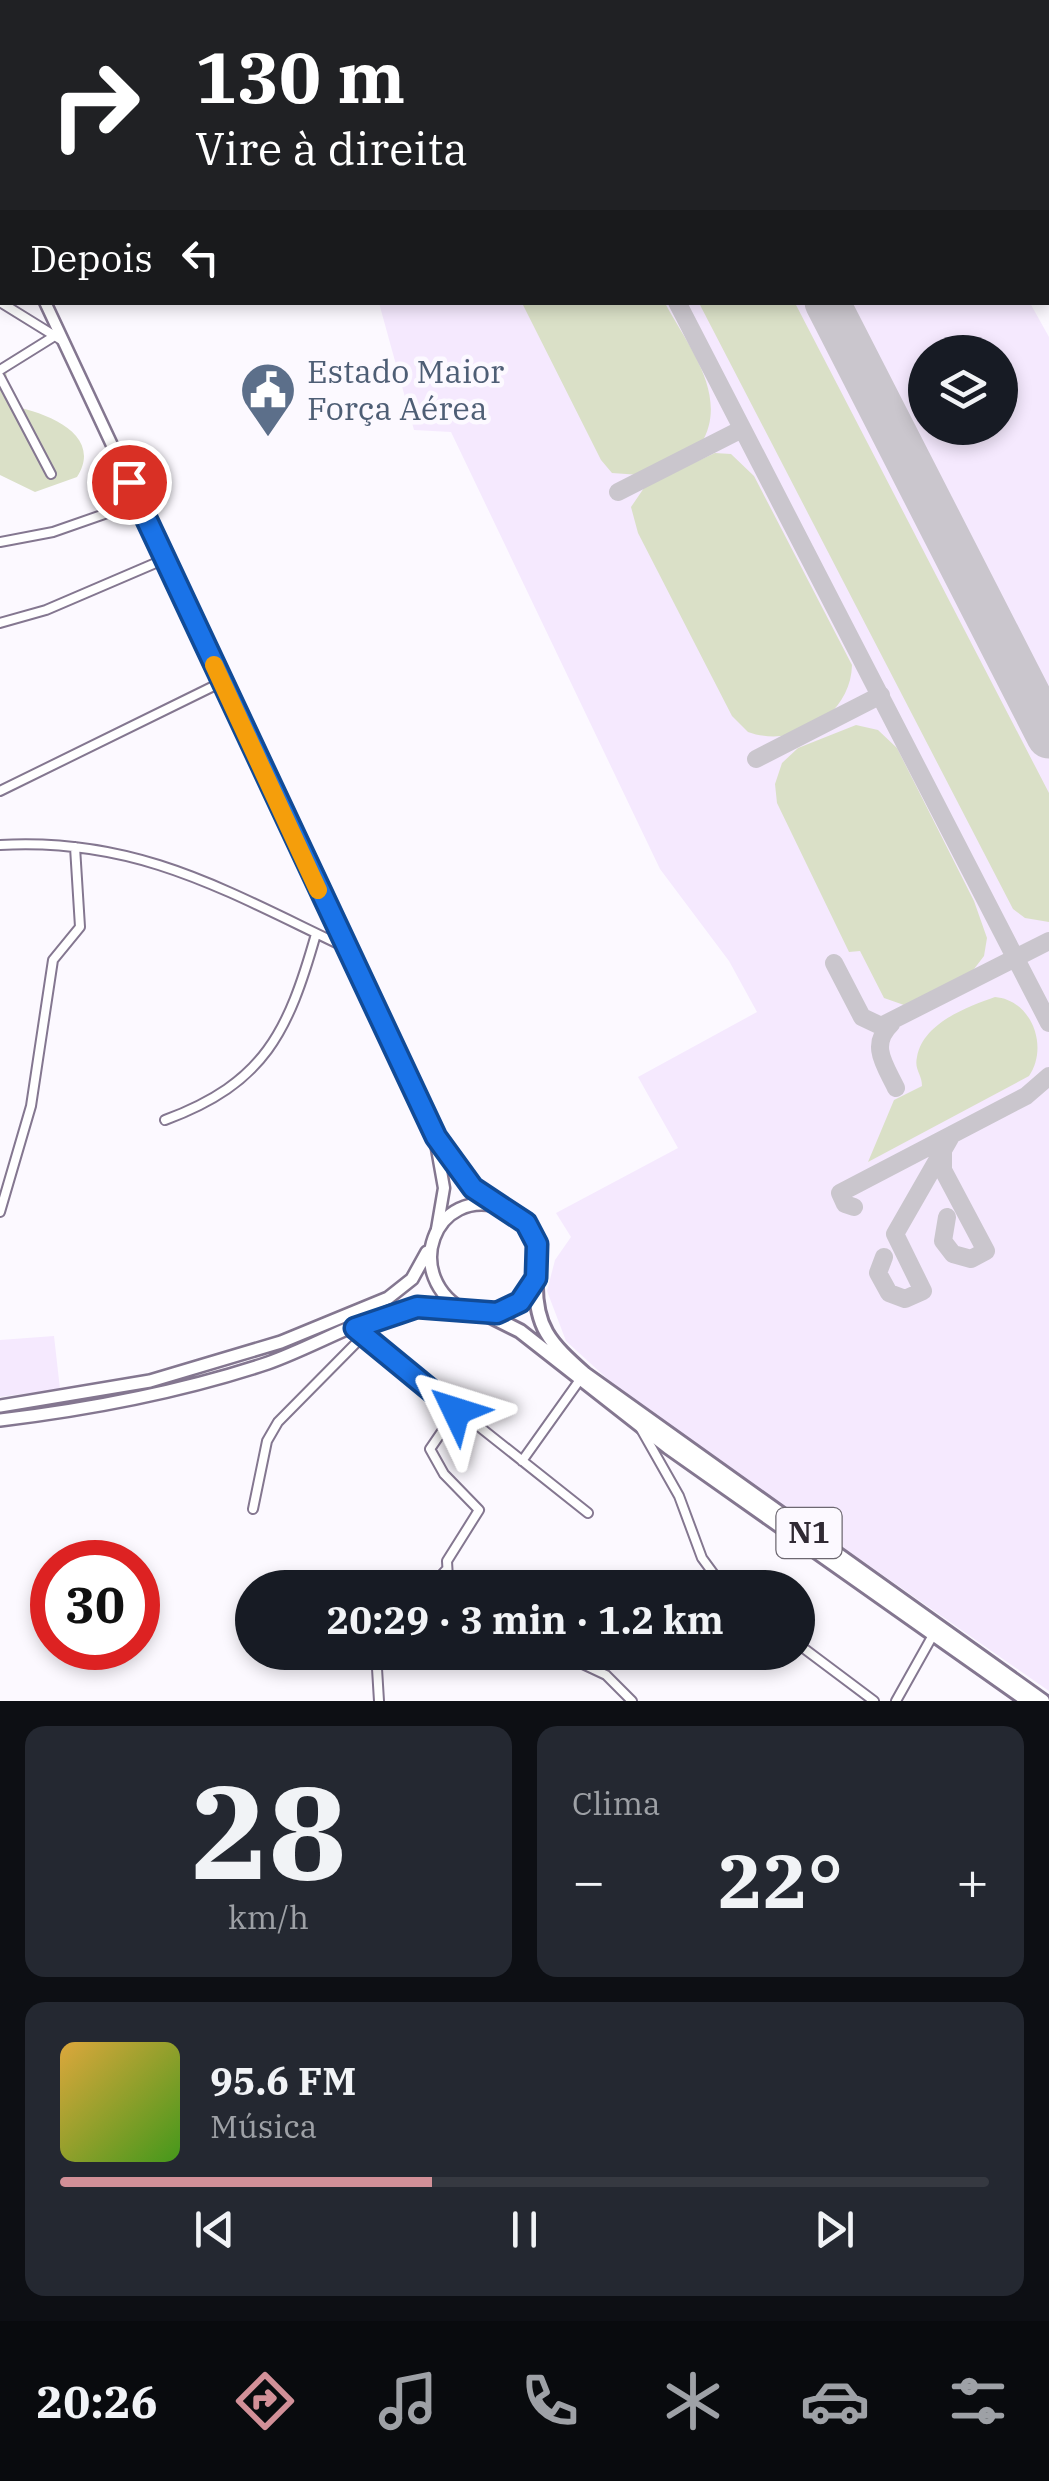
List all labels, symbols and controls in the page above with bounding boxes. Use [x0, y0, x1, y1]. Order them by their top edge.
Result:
text: 130 m [195, 31, 405, 122]
icon: right [30, 40, 160, 170]
text: Vire à direita [195, 119, 468, 177]
icon: left [173, 230, 228, 285]
text: Depois [30, 233, 153, 282]
map controls [908, 335, 1018, 445]
button: layers [908, 335, 1018, 445]
place label: Estado Maior Força Aérea [307, 350, 504, 429]
public building icon: Estado Maior Força Aérea [238, 360, 298, 439]
pin [87, 440, 172, 525]
icon: arrive [102, 455, 157, 510]
position arrow [404, 1359, 508, 1463]
road number: N1 [776, 1508, 842, 1558]
speed limit sign: 30 [30, 1540, 160, 1670]
text: 20:29 · 3 min · 1.2 km [326, 1595, 724, 1644]
text: 28 [190, 1746, 347, 1915]
text: Clima [572, 1782, 660, 1824]
text: 22° [718, 1831, 843, 1929]
text: − [572, 1845, 605, 1916]
text: + [956, 1845, 989, 1916]
text: km/h [228, 1896, 309, 1938]
text: 95.6 FM [210, 2056, 356, 2105]
text: Música [210, 2105, 317, 2147]
icon: previous [187, 2202, 242, 2257]
icon: pause [497, 2202, 552, 2257]
icon: next [807, 2202, 862, 2257]
icon: directions [230, 2366, 300, 2436]
icon: music [373, 2366, 443, 2436]
icon: phone [515, 2366, 585, 2436]
icon: climate [658, 2366, 728, 2436]
icon: car [800, 2366, 870, 2436]
icon: filters [943, 2366, 1013, 2436]
text: 20:26 [36, 2372, 158, 2430]

